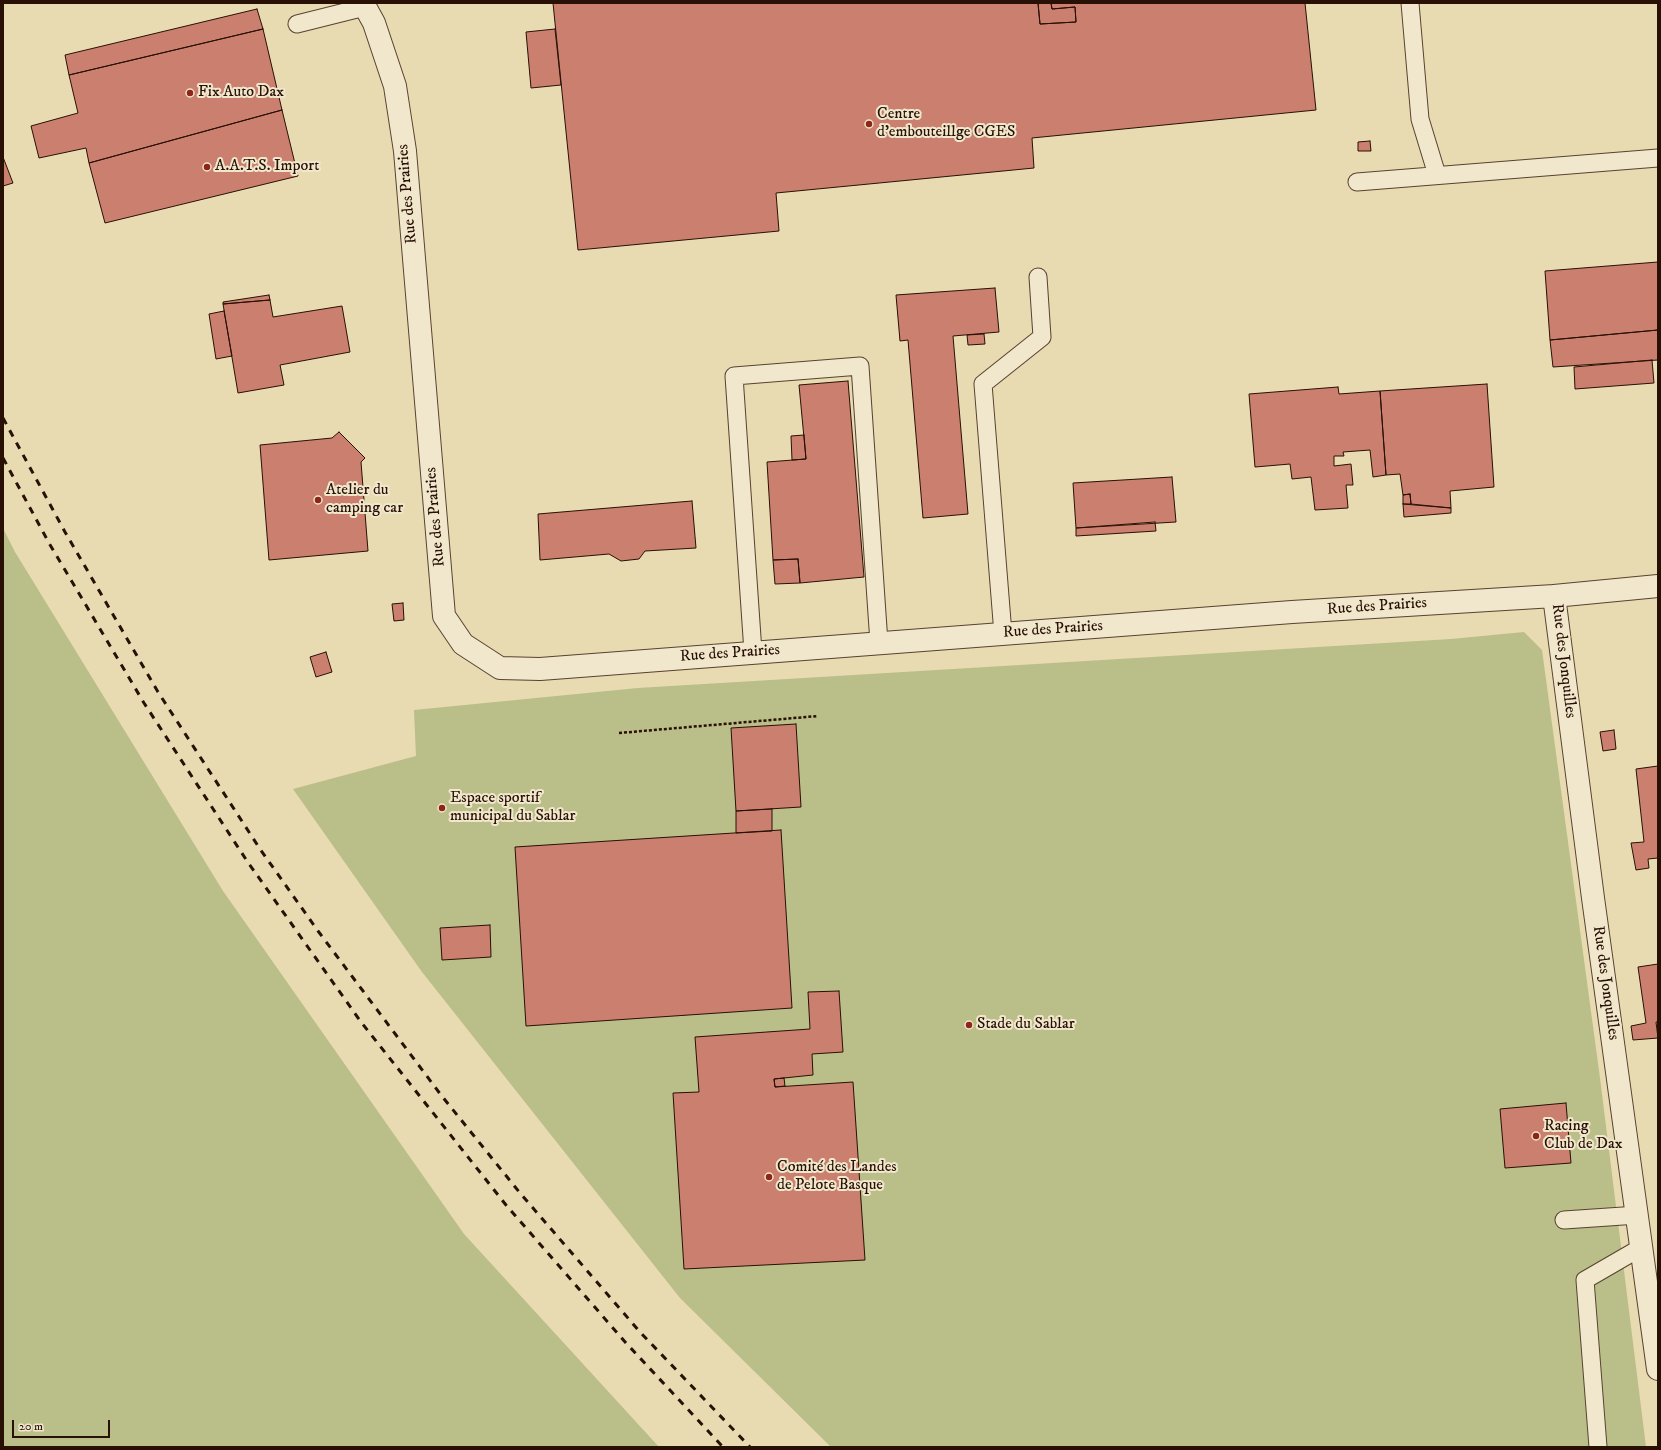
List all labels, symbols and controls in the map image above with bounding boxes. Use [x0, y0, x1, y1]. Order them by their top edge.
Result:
place label: Fix Auto Dax [198, 83, 284, 103]
marker: Fix Auto Dax [185, 88, 195, 98]
place label: Centre d'embouteillge CGES [877, 105, 1015, 143]
marker: Centre d'embouteillge CGES [864, 119, 874, 129]
street label: Rue des Prairies [394, 143, 422, 245]
place label: A.A.T.S. Import [215, 157, 319, 177]
marker: A.A.T.S. Import [202, 162, 212, 172]
street label: Rue des Prairies [422, 466, 450, 568]
place label: Atelier du camping car [326, 481, 403, 519]
marker: Atelier du camping car [313, 495, 323, 505]
street label: Rue des Prairies [1326, 594, 1428, 620]
street label: Rue des Jonquilles [1546, 603, 1580, 719]
street label: Rue des Prairies [1002, 617, 1104, 643]
street label: Rue des Prairies [679, 641, 781, 667]
place label: Espace sportif municipal du Sablar [450, 789, 576, 827]
marker: Espace sportif municipal du Sablar [437, 803, 447, 813]
street label: Rue des Jonquilles [1587, 925, 1623, 1041]
place label: Stade du Sablar [977, 1015, 1075, 1035]
marker: Stade du Sablar [964, 1020, 974, 1030]
place label: Racing Club de Dax [1544, 1117, 1623, 1155]
marker: Racing Club de Dax [1531, 1131, 1541, 1141]
place label: Comité des Landes de Pelote Basque [777, 1158, 897, 1196]
marker: Comité des Landes de Pelote Basque [764, 1172, 774, 1182]
scale bar [14, 1412, 112, 1438]
text: 20 m [19, 1419, 43, 1434]

